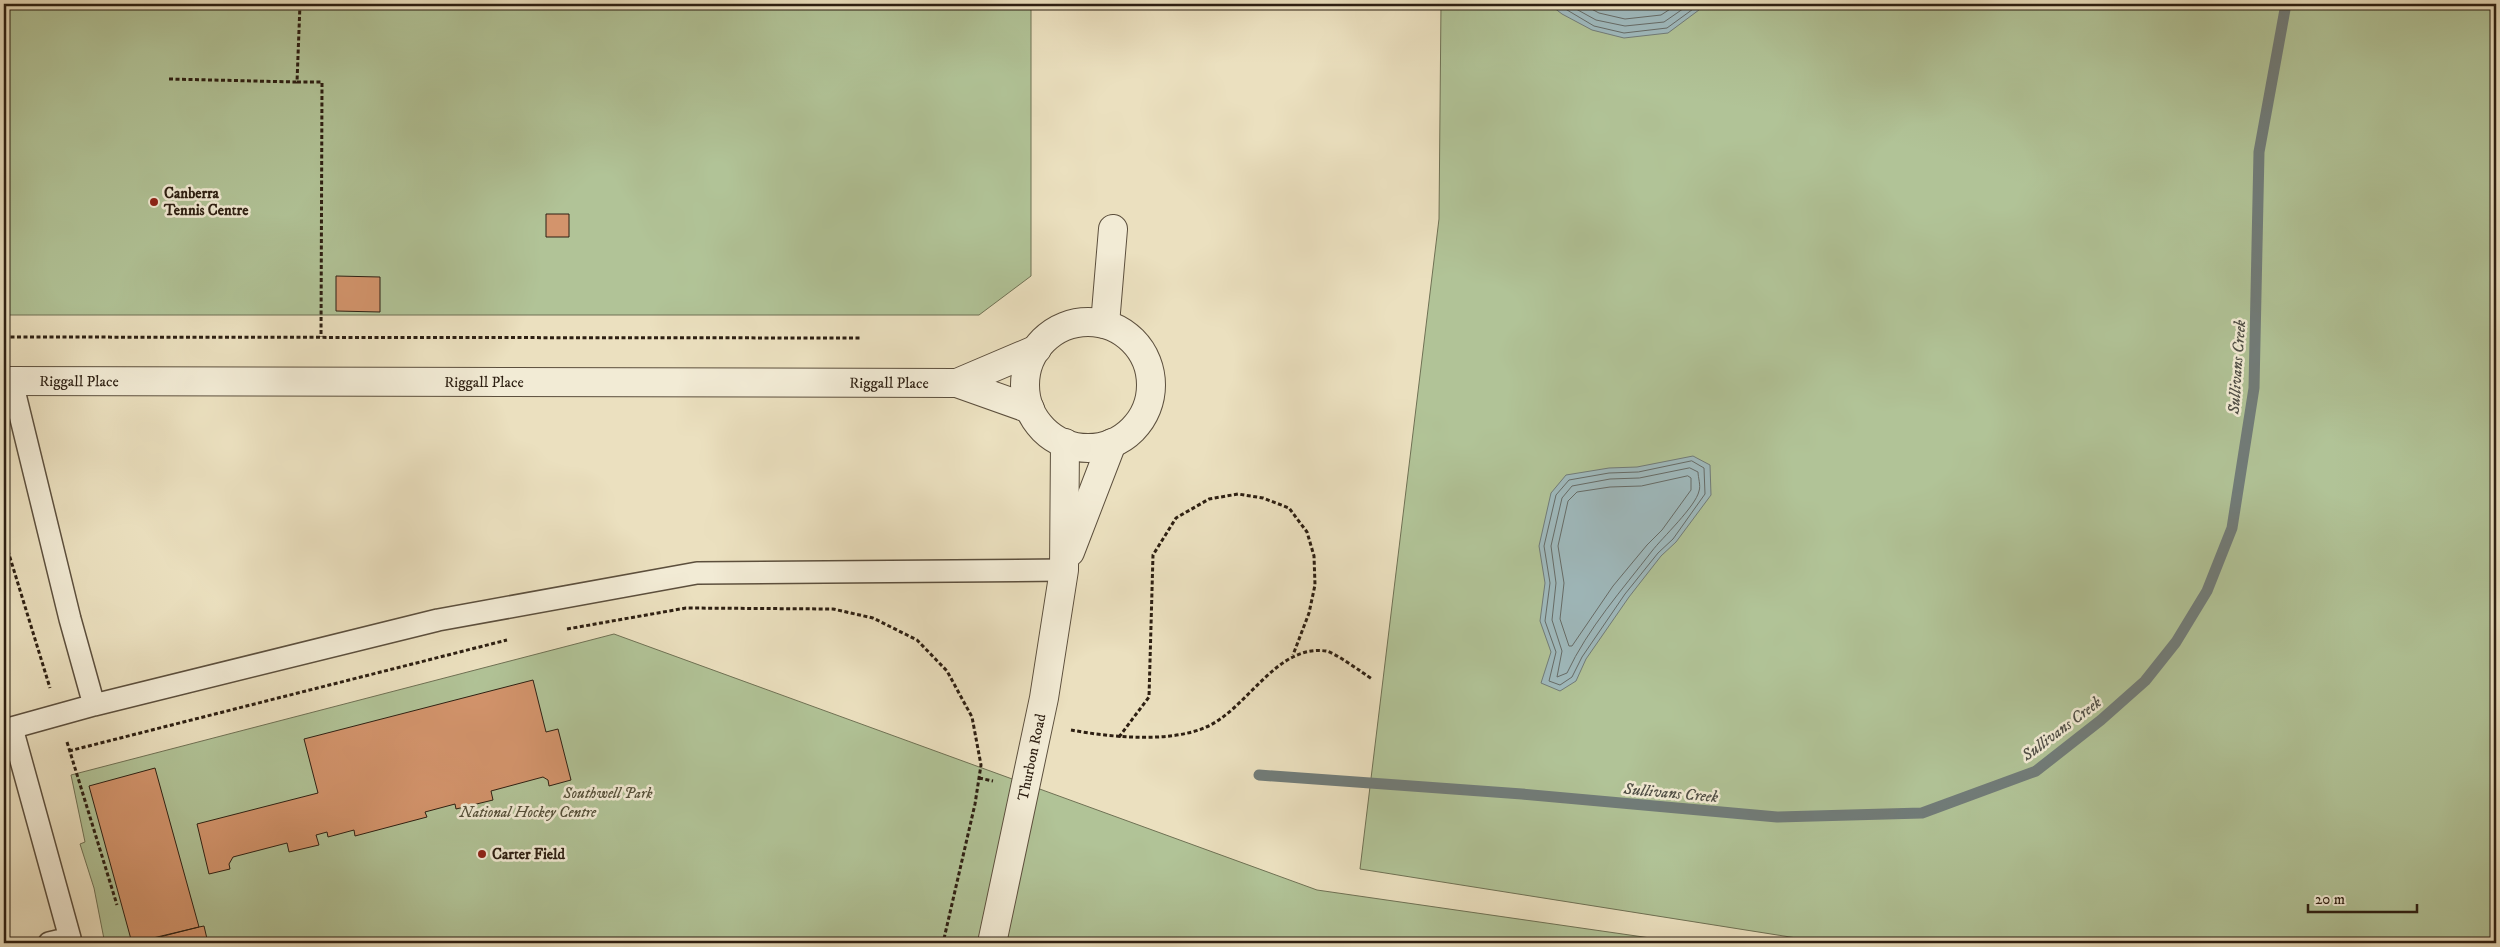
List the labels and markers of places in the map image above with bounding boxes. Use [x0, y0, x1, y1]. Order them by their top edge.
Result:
place label: Canberra Tennis Centre [163, 184, 249, 220]
marker: Canberra Tennis Centre [148, 196, 160, 208]
place label: Carter Field [492, 845, 566, 864]
marker: Carter Field [476, 848, 488, 860]

